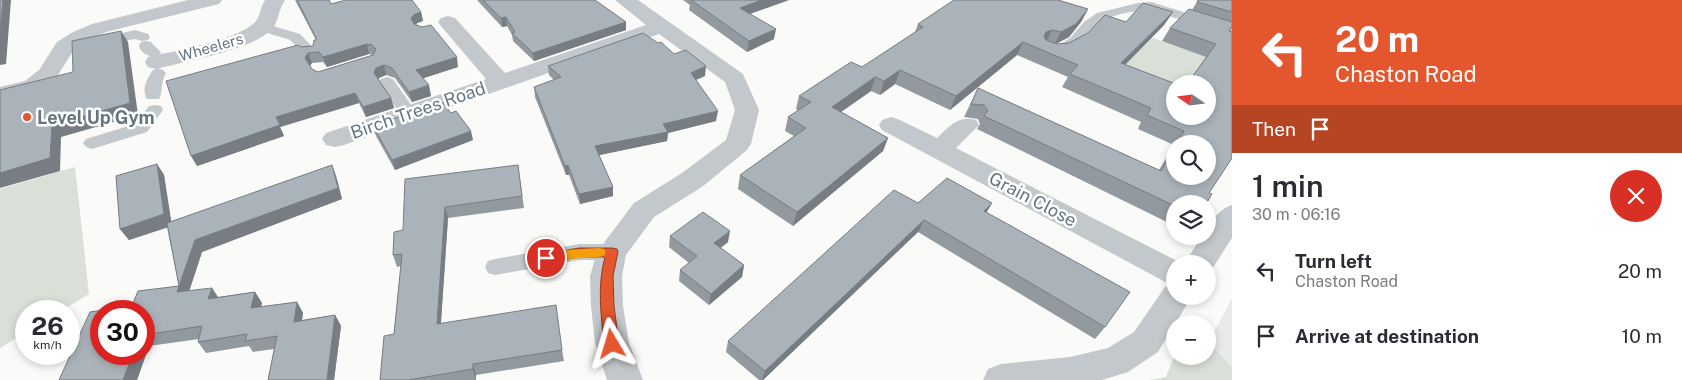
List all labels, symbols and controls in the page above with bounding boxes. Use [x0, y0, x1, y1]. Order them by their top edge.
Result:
text: 20 m [1335, 19, 1419, 60]
icon: left [1252, 20, 1317, 85]
street label: Wheelers [177, 30, 245, 64]
text: Chaston Road [1335, 61, 1477, 87]
north arrow [1166, 75, 1216, 125]
map controls [1166, 75, 1216, 365]
street label: Birch Trees Road [348, 77, 488, 143]
place label: Level Up Gym [37, 107, 155, 128]
marker: Level Up Gym [21, 111, 33, 123]
icon: arrive [1306, 115, 1334, 143]
text: Then [1252, 118, 1296, 140]
button: search [1166, 135, 1216, 185]
street label: Grain Close [986, 167, 1080, 231]
text: 1 min [1252, 168, 1323, 204]
button: close [1610, 170, 1662, 222]
button: layers [1166, 195, 1216, 245]
text: 30 m · 06:16 [1252, 205, 1341, 224]
pin [525, 237, 567, 279]
icon: arrive [532, 244, 560, 272]
text: Turn left [1295, 250, 1372, 272]
button: + [1166, 255, 1216, 305]
icon: left [1252, 257, 1280, 285]
text: 20 m [1618, 260, 1662, 282]
text: Chaston Road [1295, 272, 1398, 291]
speed limit sign: 30 [90, 300, 155, 365]
text: 26 [31, 311, 64, 341]
button: − [1166, 315, 1216, 365]
position arrow [585, 317, 637, 369]
icon: arrive [1252, 322, 1280, 350]
text: Arrive at destination [1295, 325, 1479, 347]
text: 10 m [1622, 325, 1662, 347]
text: km/h [33, 338, 62, 352]

